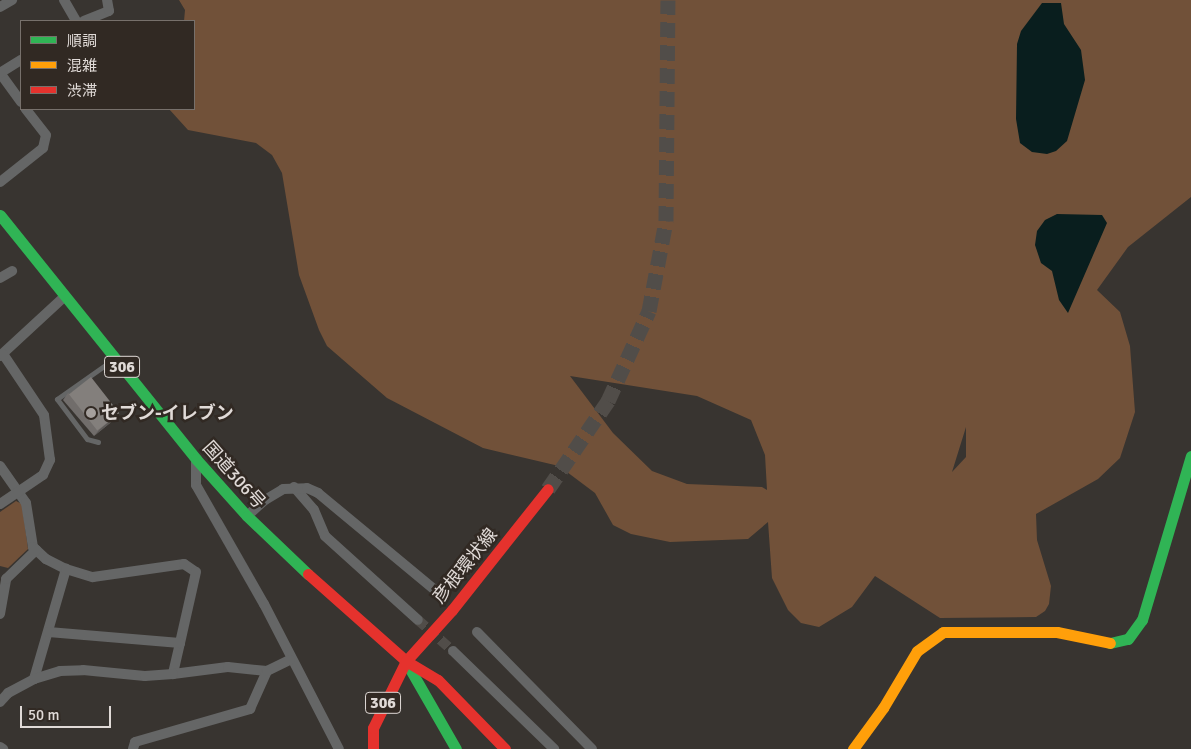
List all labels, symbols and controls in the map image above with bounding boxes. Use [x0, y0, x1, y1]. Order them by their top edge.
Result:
legend [20, 20, 195, 110]
text: 順調 [67, 32, 97, 50]
text: 混雑 [67, 57, 97, 75]
text: 渋滞 [67, 82, 97, 100]
road number: 306 [103, 354, 141, 381]
place label: セブン-イレブン [101, 402, 234, 424]
marker: セブン-イレブン [85, 407, 97, 419]
street label: 国道306号 [198, 437, 270, 513]
street label: 彦根環状線 [428, 524, 502, 608]
road number: 306 [364, 690, 402, 716]
scale bar [22, 696, 114, 728]
text: 50 m [28, 706, 59, 724]

